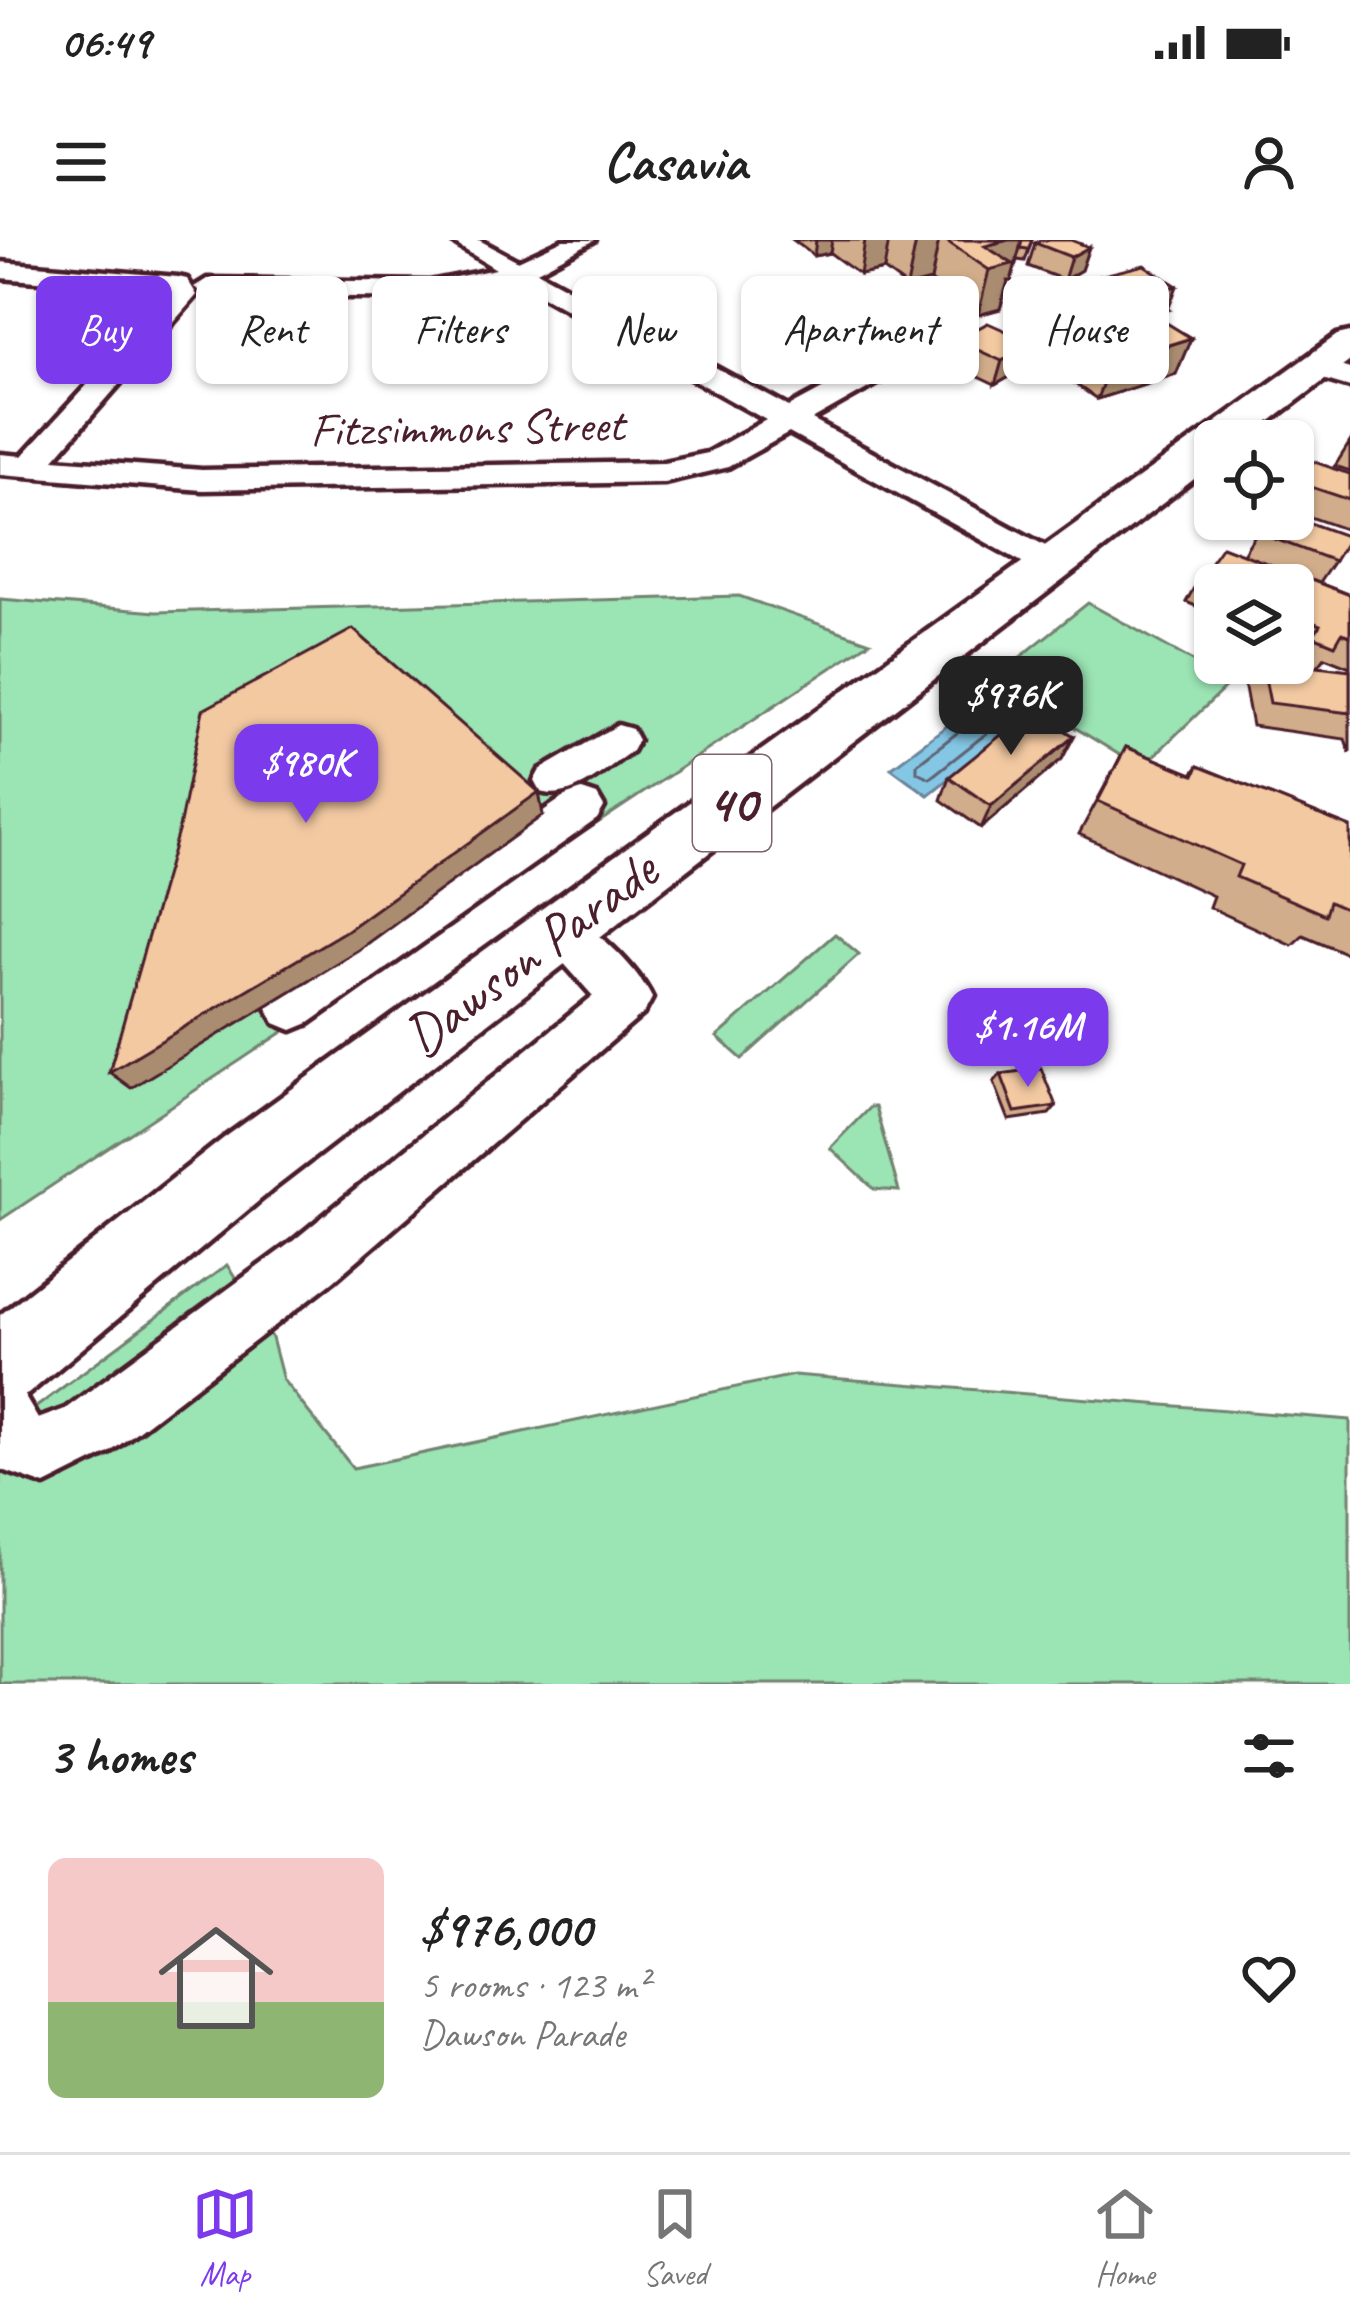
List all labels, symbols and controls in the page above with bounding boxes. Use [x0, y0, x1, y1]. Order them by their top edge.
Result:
text: 06:49 [60, 14, 150, 71]
text: Casavia [603, 128, 747, 196]
icon: menu [48, 129, 114, 195]
icon: person [1236, 129, 1302, 195]
chip: Buy [36, 276, 172, 384]
chip: Rent [196, 276, 348, 384]
chip: Filters [372, 276, 548, 384]
chip: New [572, 276, 717, 384]
chip: Apartment [741, 276, 979, 384]
chip: House [1003, 276, 1169, 384]
street label: Fitzsimmons Street [310, 394, 629, 460]
map controls [1194, 420, 1314, 684]
button: locate [1194, 420, 1314, 540]
button: layers [1194, 564, 1314, 684]
pin: $976K [927, 656, 1095, 758]
text: $976K [966, 670, 1056, 719]
pin: $980K [222, 724, 390, 826]
text: $980K [261, 738, 351, 787]
road number: 40 [693, 755, 771, 851]
street label: Dawson Parade [389, 832, 674, 1072]
pin: $1.16M [930, 988, 1126, 1090]
text: $1.16M [974, 1002, 1082, 1051]
icon: filters [1236, 1723, 1302, 1789]
text: 3 homes [48, 1724, 192, 1788]
text: $976,000 [420, 1897, 591, 1961]
icon: home [144, 1906, 288, 2050]
icon: heart [1236, 1945, 1302, 2011]
text: 5 rooms · 123 m² [420, 1961, 648, 2010]
text: Dawson Parade [420, 2010, 625, 2059]
tab: Map [192, 2181, 258, 2295]
tab: Saved [642, 2181, 708, 2295]
tab: Home [1092, 2181, 1158, 2295]

